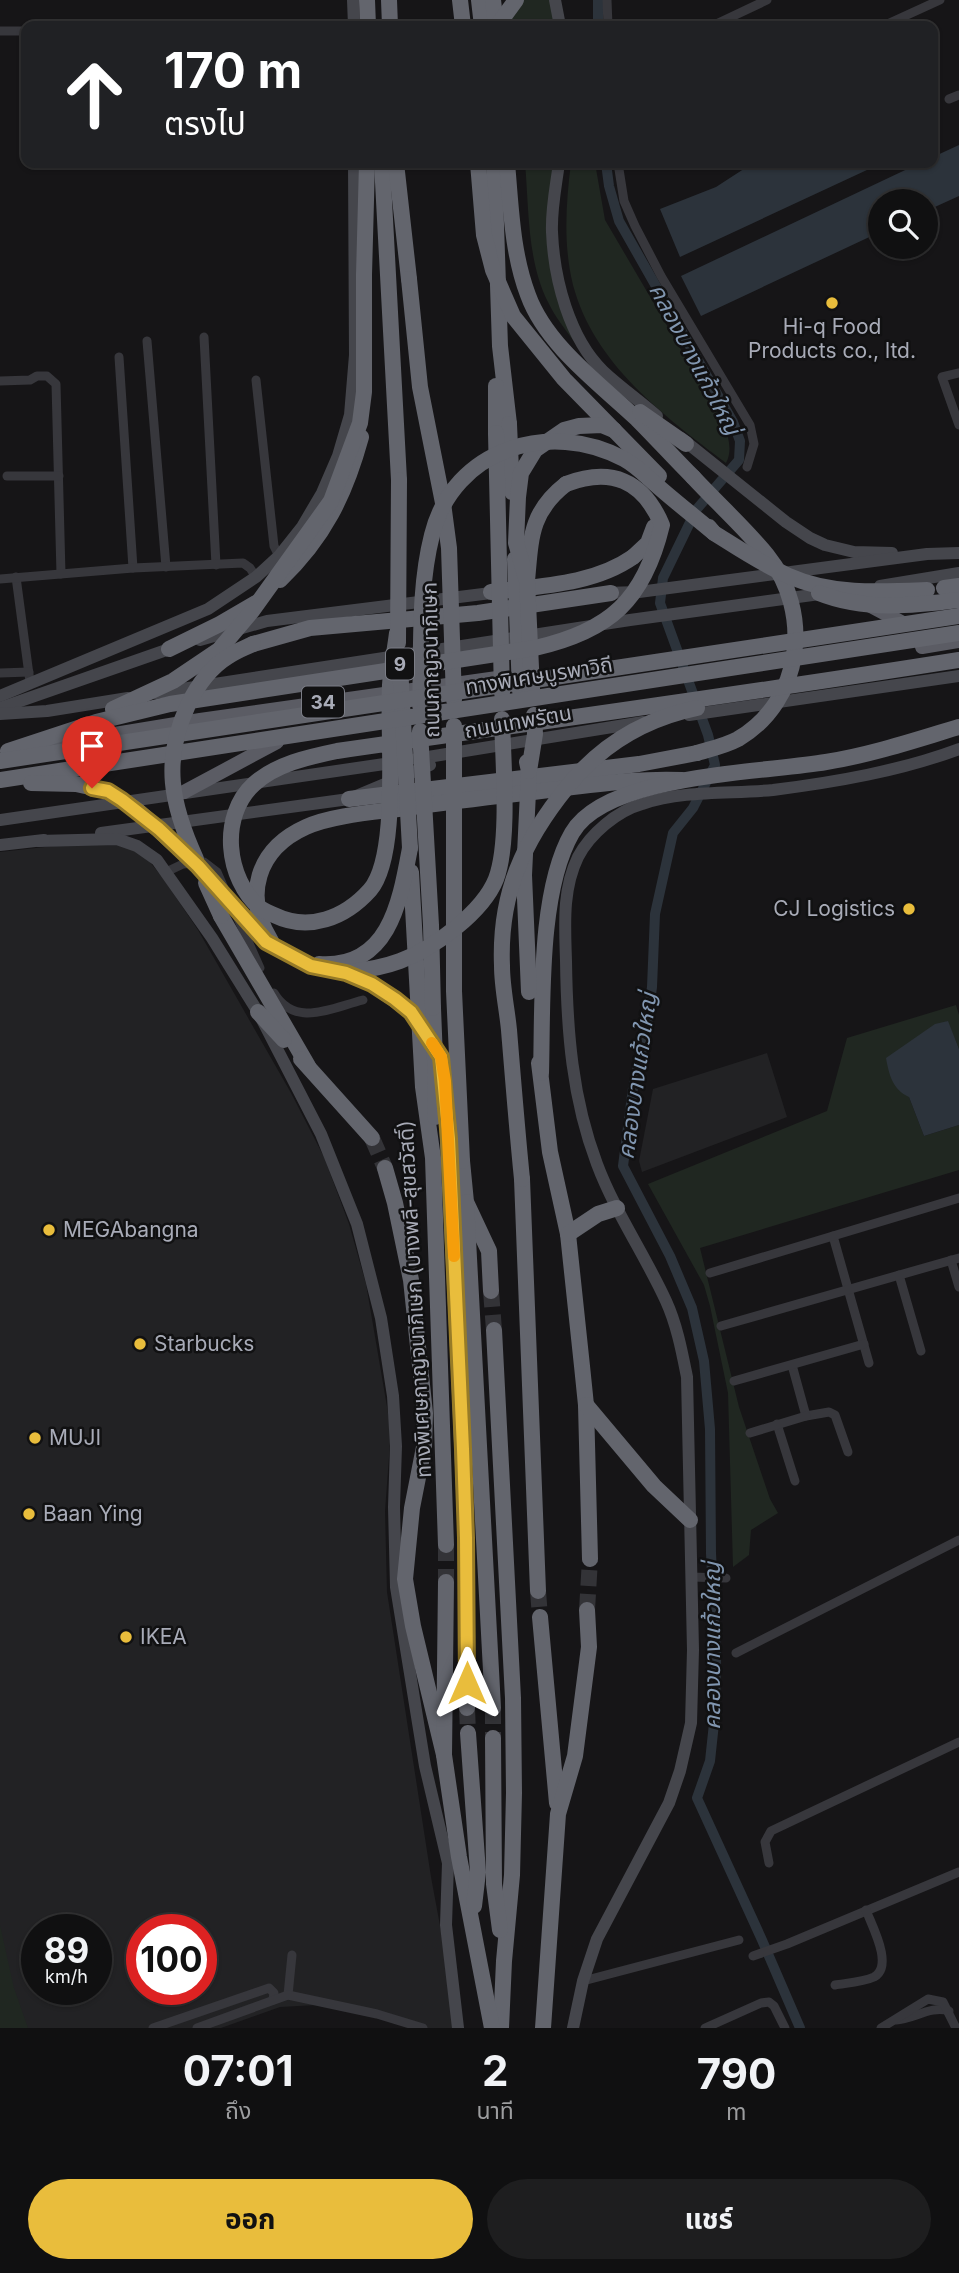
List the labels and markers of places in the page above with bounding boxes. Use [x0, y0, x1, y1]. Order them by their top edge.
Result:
marker: Hi-q Food Products co., ltd. [824, 295, 840, 311]
place label: Hi-q Food Products co., ltd. [748, 314, 916, 363]
pin [62, 716, 122, 788]
place label: CJ Logistics [773, 896, 895, 921]
marker: CJ Logistics [901, 901, 917, 917]
place label: MEGAbangna [63, 1217, 199, 1242]
marker: MEGAbangna [41, 1222, 57, 1238]
place label: Starbucks [154, 1331, 254, 1356]
marker: Starbucks [132, 1336, 148, 1352]
place label: MUJI [49, 1425, 101, 1450]
marker: MUJI [27, 1430, 43, 1446]
place label: Baan Ying [43, 1501, 143, 1526]
marker: Baan Ying [21, 1506, 37, 1522]
place label: IKEA [140, 1624, 187, 1649]
marker: IKEA [118, 1629, 134, 1645]

